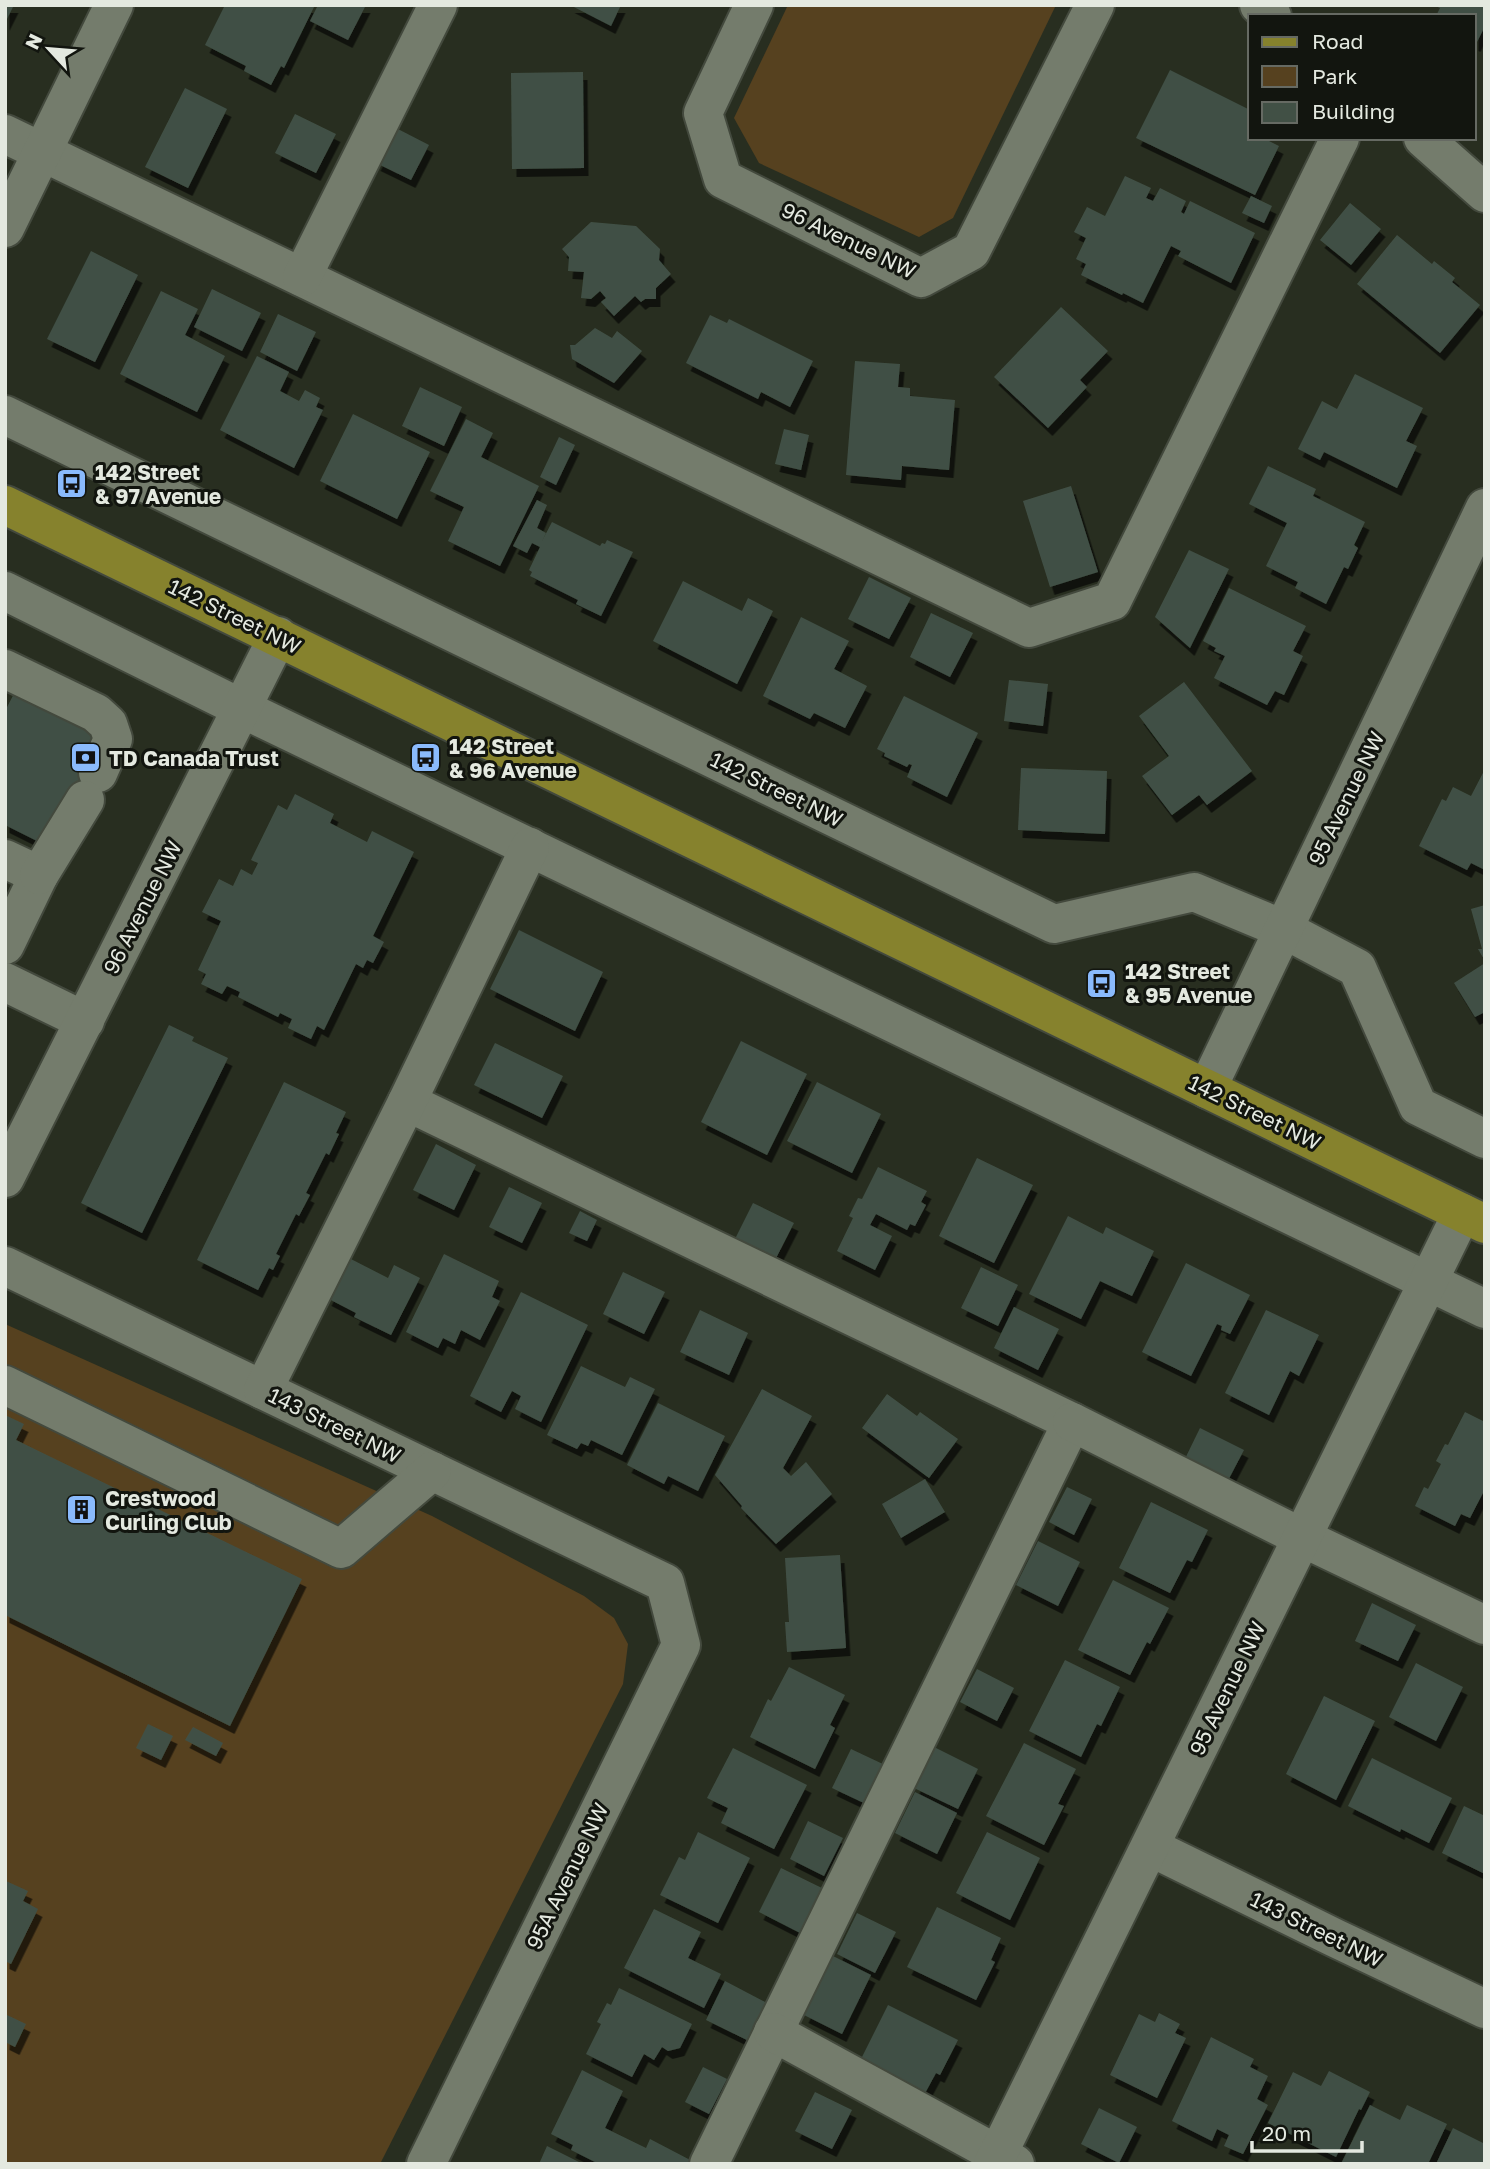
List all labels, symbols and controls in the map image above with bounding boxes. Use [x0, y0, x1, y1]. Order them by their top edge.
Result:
north arrow [14, 14, 84, 84]
legend [1248, 14, 1476, 140]
text: Road [1312, 28, 1363, 54]
text: N [20, 30, 47, 53]
text: Park [1312, 63, 1358, 89]
text: Building [1312, 98, 1395, 124]
street label: 96 Avenue NW [778, 196, 920, 284]
place label: 142 Street & 97 Avenue [95, 459, 221, 509]
bus stop icon: 142 Street & 97 Avenue [55, 467, 89, 501]
street label: 142 Street NW [165, 573, 305, 659]
street label: 95 Avenue NW [1302, 727, 1390, 869]
place label: 142 Street & 96 Avenue [449, 733, 577, 783]
bank icon: TD Canada Trust [69, 741, 103, 775]
bus stop icon: 142 Street & 96 Avenue [409, 741, 443, 775]
place label: TD Canada Trust [109, 745, 279, 771]
street label: 142 Street NW [707, 746, 847, 832]
street label: 96 Avenue NW [97, 836, 187, 978]
place label: 142 Street & 95 Avenue [1125, 958, 1252, 1008]
bus stop icon: 142 Street & 95 Avenue [1085, 966, 1119, 1000]
street label: 142 Street NW [1185, 1069, 1325, 1155]
street label: 143 Street NW [265, 1382, 405, 1468]
place label: Crestwood Curling Club [105, 1485, 232, 1535]
building icon: Crestwood Curling Club [65, 1493, 99, 1527]
street label: 95 Avenue NW [1183, 1617, 1271, 1759]
street label: 95A Avenue NW [520, 1799, 614, 1953]
street label: 143 Street NW [1247, 1886, 1387, 1972]
scale bar [1252, 2110, 1362, 2154]
text: 20 m [1262, 2120, 1311, 2146]

